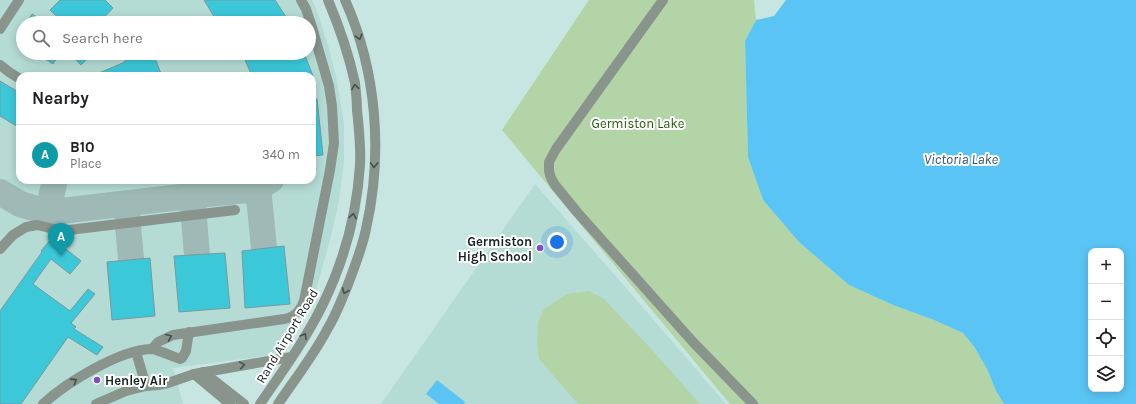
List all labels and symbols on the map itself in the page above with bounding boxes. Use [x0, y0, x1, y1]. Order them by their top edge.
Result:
one-way arrow [354, 33, 363, 40]
one-way arrow [351, 84, 360, 90]
park label: Germiston Lake [592, 116, 685, 131]
water label: Victoria Lake [924, 151, 999, 168]
one-way arrow [370, 162, 378, 168]
one-way arrow [348, 213, 356, 219]
pin: A [48, 223, 74, 256]
your location [547, 232, 567, 252]
place label: Germiston High School [458, 234, 532, 264]
marker: Germiston High School [535, 243, 545, 253]
street label: Rand Airport Road [253, 286, 321, 386]
one-way arrow [342, 287, 350, 294]
one-way arrow [300, 333, 307, 340]
one-way arrow [165, 334, 172, 342]
one-way arrow [239, 361, 245, 370]
place label: Henley Air [105, 373, 168, 388]
marker: Henley Air [92, 375, 102, 385]
one-way arrow [70, 378, 77, 386]

